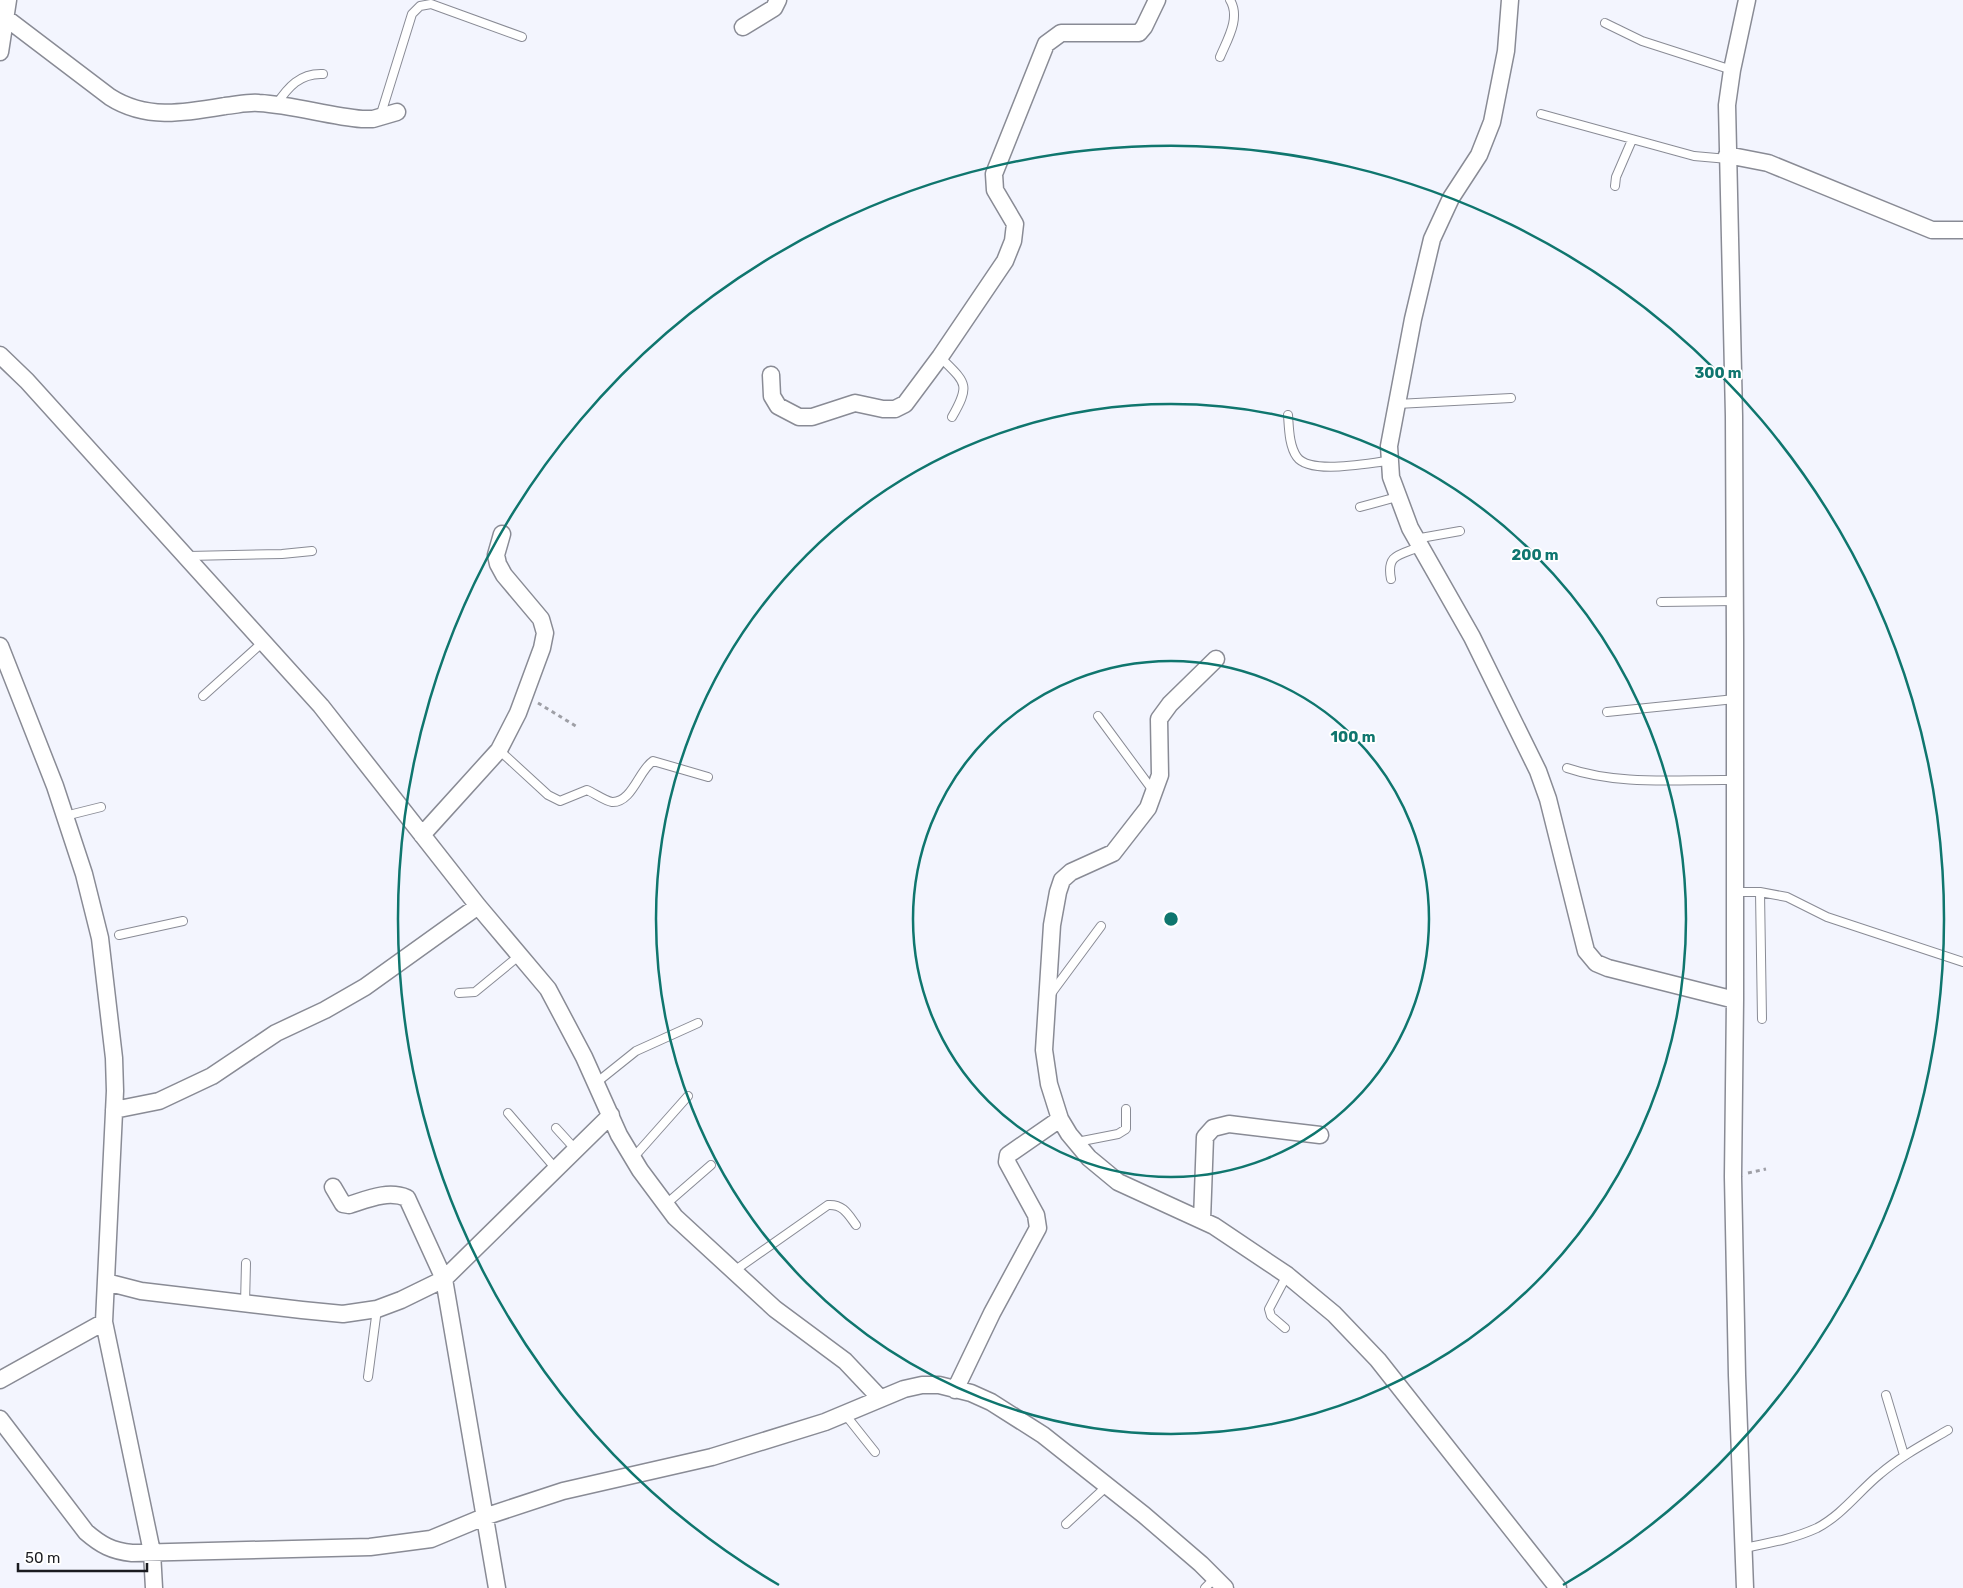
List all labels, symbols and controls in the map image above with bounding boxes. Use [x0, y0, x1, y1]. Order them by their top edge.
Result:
text: 300 m [1694, 364, 1742, 382]
text: 200 m [1511, 546, 1559, 564]
text: 100 m [1331, 728, 1375, 746]
centre of rings [1162, 910, 1180, 928]
scale bar [18, 1540, 146, 1572]
text: 50 m [25, 1549, 60, 1567]

